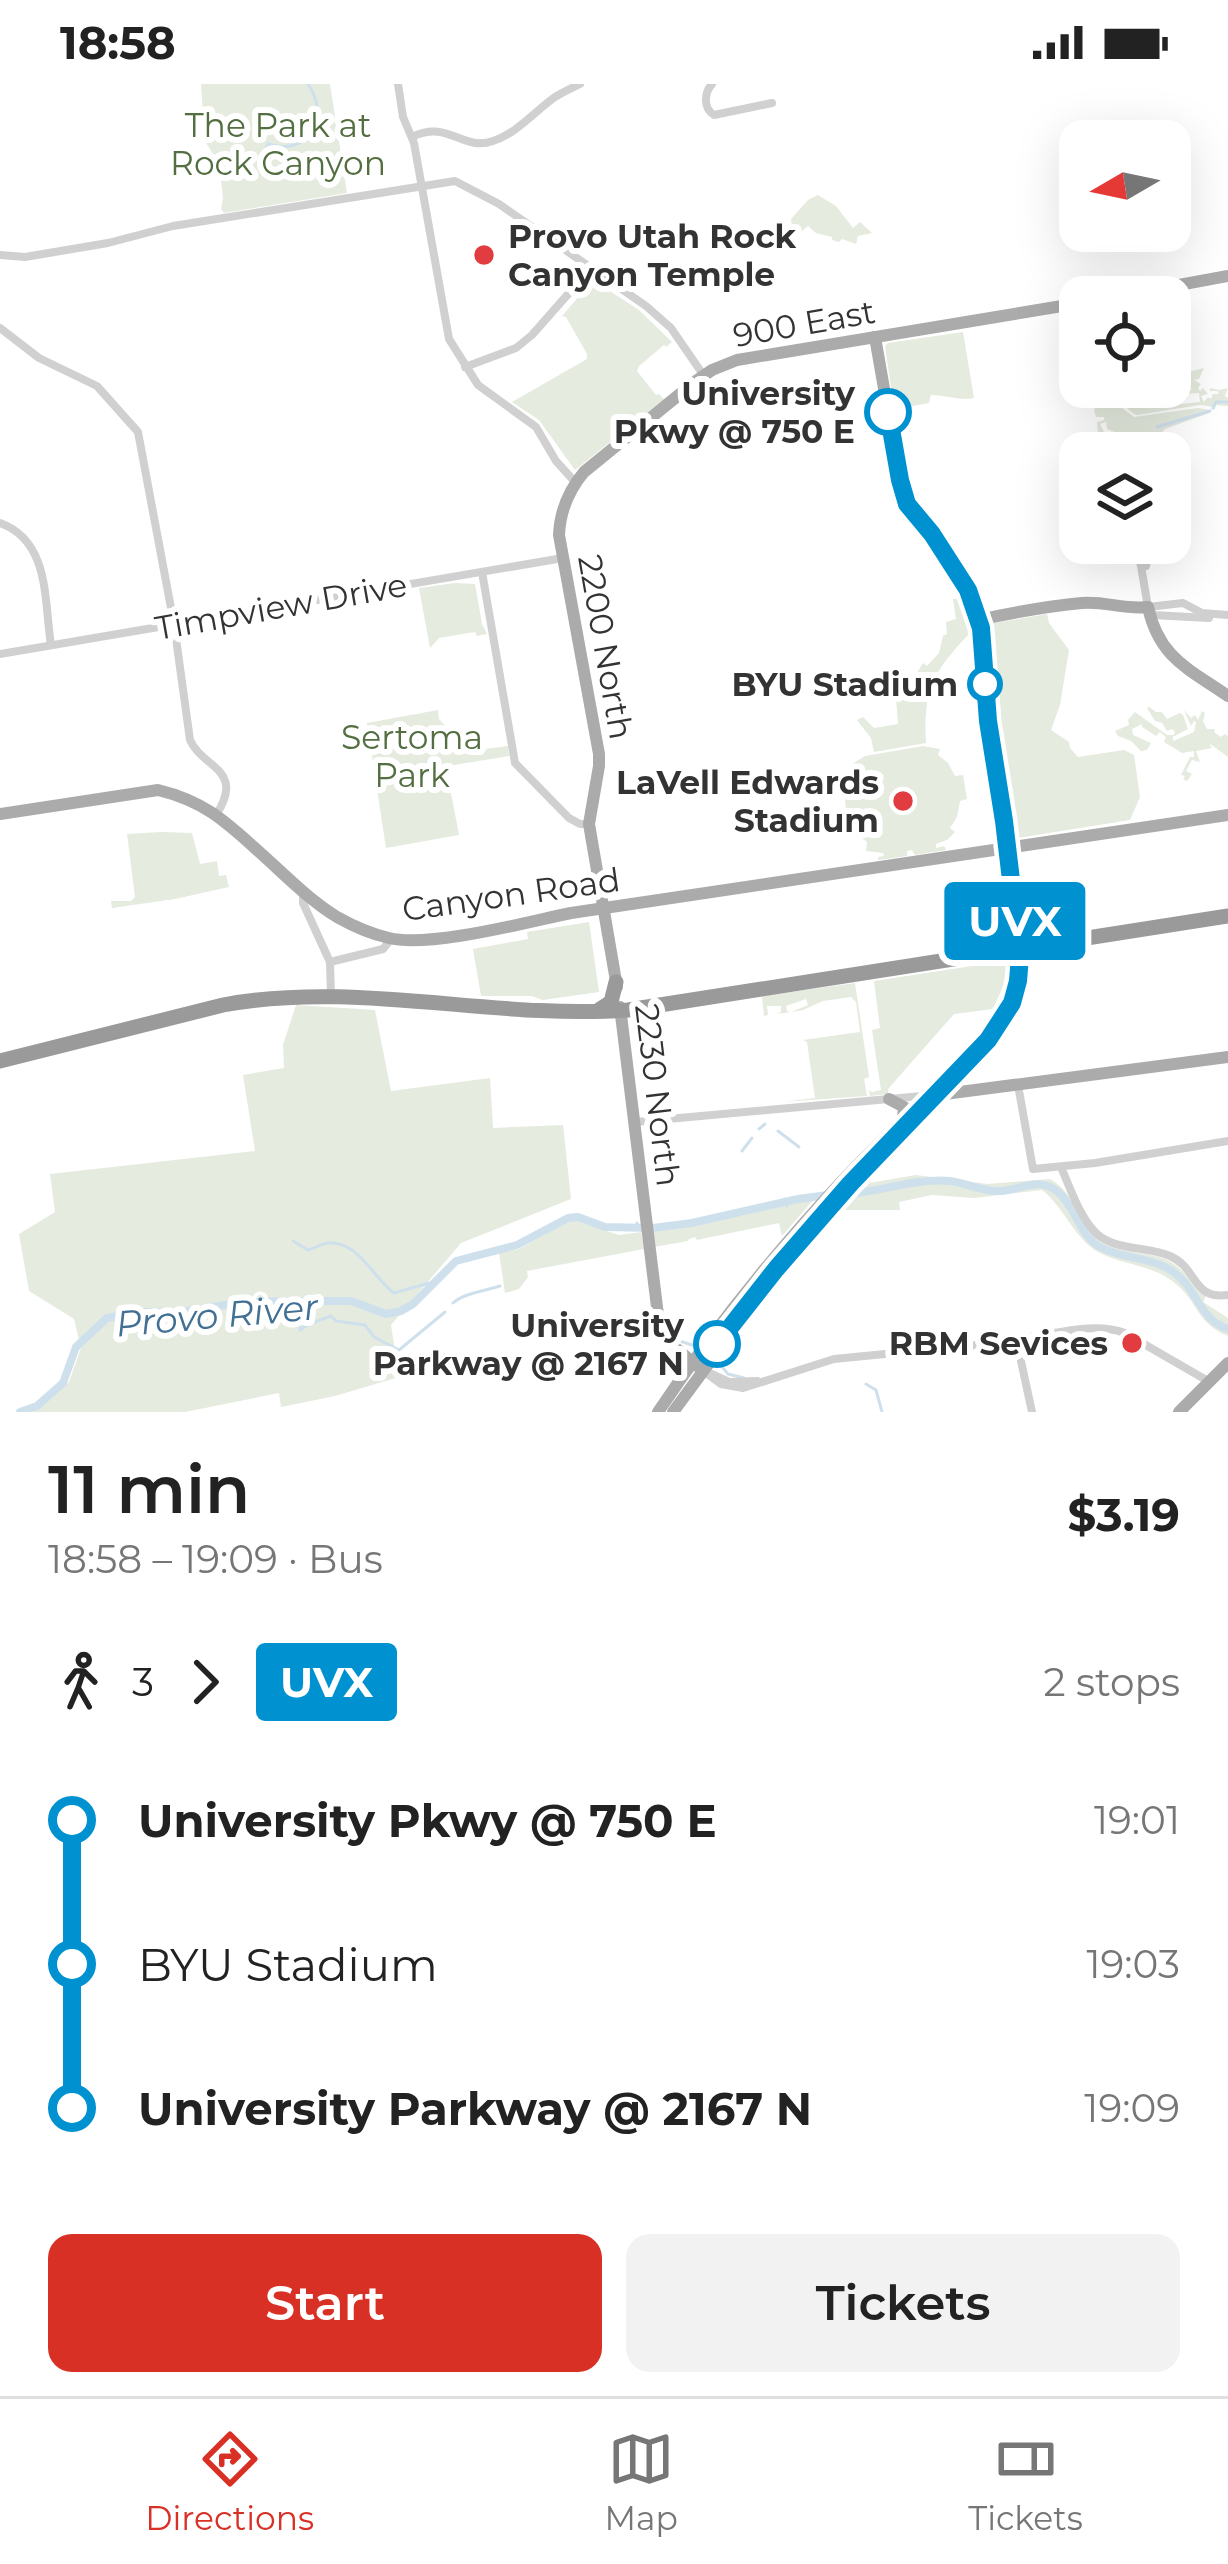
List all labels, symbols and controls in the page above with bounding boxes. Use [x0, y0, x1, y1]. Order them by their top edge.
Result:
text: 18:58 [60, 15, 176, 70]
park label: The Park at Rock Canyon [170, 105, 386, 183]
north arrow [1059, 120, 1191, 252]
map controls [1059, 120, 1191, 564]
place label: Provo Utah Rock Canyon Temple [508, 216, 797, 294]
marker: Provo Utah Rock Canyon Temple [471, 242, 497, 268]
button: locate [1059, 276, 1191, 408]
street label: 900 East [730, 291, 878, 355]
place label: University Pkwy @ 750 E [614, 373, 855, 451]
marker: University Pkwy @ 750 E [866, 390, 910, 434]
button: layers [1059, 432, 1191, 564]
street label: 2200 North [570, 552, 642, 742]
street label: Timpview Drive [152, 564, 410, 648]
place label: BYU Stadium [731, 664, 958, 704]
marker: BYU Stadium [969, 668, 1001, 700]
park label: Sertoma Park [341, 717, 483, 795]
place label: LaVell Edwards Stadium [616, 762, 879, 840]
marker: LaVell Edwards Stadium [890, 788, 916, 814]
street label: Canyon Road [399, 859, 623, 929]
line badge: UVX [946, 882, 1084, 960]
text: UVX [968, 895, 1062, 947]
street label: 2230 North [627, 1001, 689, 1189]
water label: Provo River [114, 1284, 322, 1346]
place label: University Parkway @ 2167 N [373, 1305, 684, 1383]
marker: University Parkway @ 2167 N [695, 1322, 739, 1366]
place label: RBM Sevices [889, 1323, 1108, 1363]
marker: RBM Sevices [1119, 1330, 1145, 1356]
text: 11 min [48, 1449, 250, 1530]
text: $3.19 [1067, 1487, 1180, 1542]
text: 18:58 – 19:09 · Bus [48, 1535, 383, 1583]
icon: walk [48, 1649, 114, 1715]
icon: forward [172, 1649, 238, 1715]
text: UVX [280, 1656, 373, 1708]
text: 3 [132, 1658, 154, 1706]
text: 2 stops [1044, 1658, 1180, 1706]
text: University Pkwy @ 750 E [138, 1793, 717, 1848]
text: 19:01 [1094, 1796, 1180, 1844]
text: BYU Stadium [138, 1937, 438, 1992]
text: 19:03 [1086, 1940, 1180, 1988]
text: University Parkway @ 2167 N [138, 2081, 812, 2136]
text: 19:09 [1084, 2084, 1180, 2132]
button: Start [48, 2234, 602, 2372]
button: Tickets [626, 2234, 1180, 2372]
tab: Directions [145, 2426, 314, 2538]
tab: Map [605, 2426, 678, 2538]
tab: Tickets [968, 2426, 1083, 2538]

